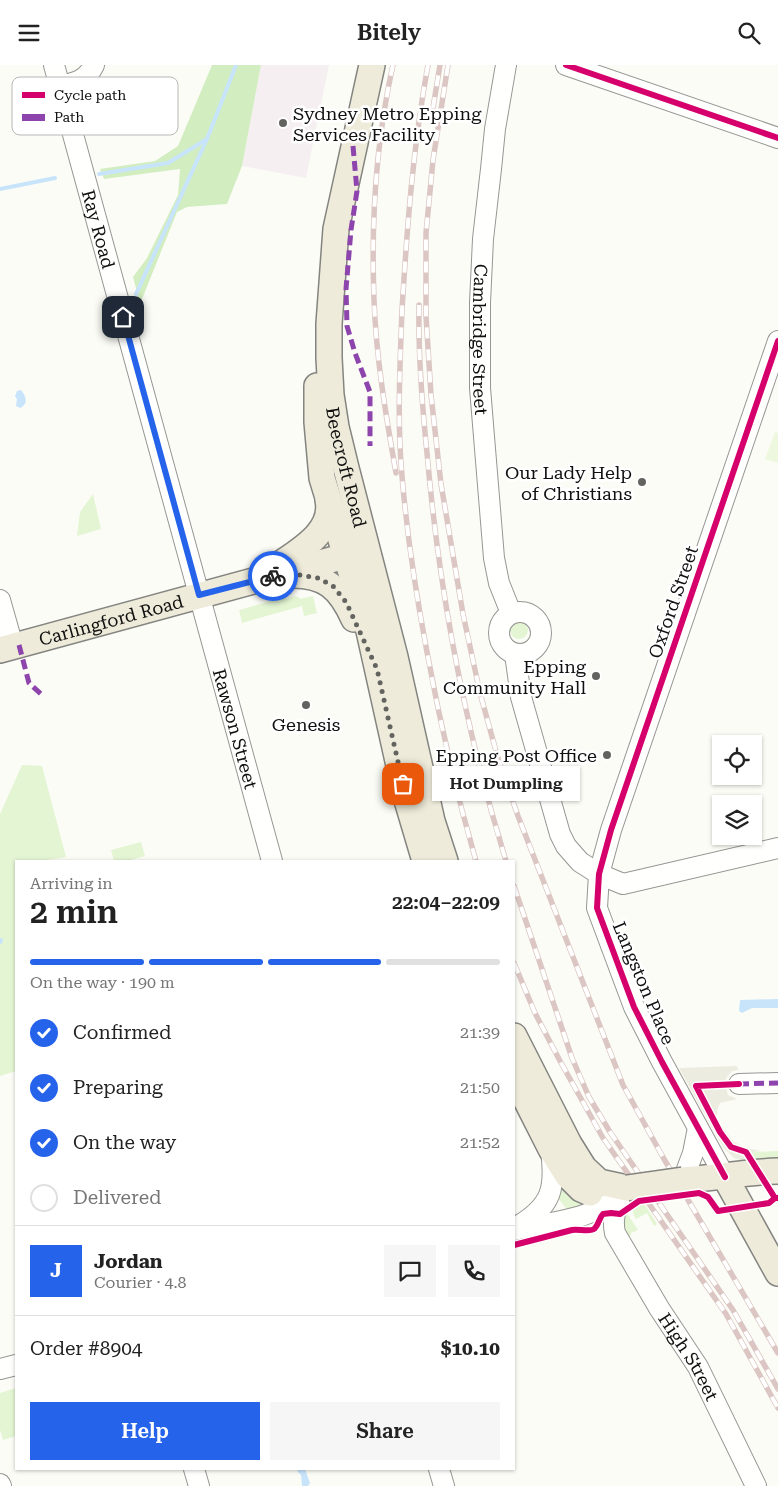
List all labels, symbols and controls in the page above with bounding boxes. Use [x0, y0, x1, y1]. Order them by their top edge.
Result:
icon: menu [15, 19, 43, 47]
icon: search [735, 19, 763, 47]
text: Bitely [357, 20, 421, 45]
legend [12, 77, 178, 135]
text: Cycle path [54, 87, 126, 103]
place label: Sydney Metro Epping Services Facility [293, 103, 482, 145]
text: Path [54, 109, 84, 125]
marker: Sydney Metro Epping Services Facility [277, 117, 289, 129]
street label: Ray Road [78, 187, 120, 271]
street label: Cambridge Street [470, 263, 493, 416]
pin [102, 296, 144, 338]
icon: home [109, 303, 137, 331]
street label: Beecroft Road [323, 405, 372, 530]
place label: Our Lady Help of Christians [505, 462, 632, 504]
marker: Our Lady Help of Christians [636, 476, 648, 488]
street label: Oxford Street [644, 543, 702, 661]
courier [248, 551, 298, 601]
icon: bike [259, 562, 287, 590]
street label: Carlingford Road [36, 590, 186, 649]
place label: Epping Community Hall [443, 656, 587, 698]
street label: Rawson Street [209, 666, 262, 791]
marker: Epping Community Hall [590, 670, 602, 682]
marker: Genesis [300, 699, 312, 711]
place label: Genesis [272, 714, 340, 735]
map controls [712, 735, 762, 845]
button: locate [712, 735, 762, 785]
place label: Epping Post Office [435, 745, 597, 766]
marker: Epping Post Office [601, 749, 613, 761]
pin [382, 763, 424, 805]
callout: Hot Dumpling [433, 767, 580, 801]
icon: bag [389, 770, 417, 798]
text: Hot Dumpling [449, 774, 563, 793]
button: layers [712, 795, 762, 845]
text: Arriving in [30, 874, 113, 893]
text: 22:04–22:09 [392, 891, 500, 914]
text: 2 min [30, 893, 118, 931]
street label: Langston Place [609, 918, 679, 1048]
text: On the way · 190 m [30, 973, 175, 992]
icon: check [30, 1019, 58, 1047]
text: Confirmed [73, 1021, 171, 1044]
text: 21:39 [460, 1023, 500, 1042]
icon: check [30, 1074, 58, 1102]
text: Preparing [73, 1076, 163, 1099]
text: 21:50 [460, 1078, 500, 1097]
icon: check [30, 1129, 58, 1157]
text: On the way [73, 1131, 176, 1154]
text: 21:52 [460, 1133, 500, 1152]
text: Delivered [73, 1186, 161, 1209]
button: chat [384, 1245, 436, 1297]
button: phone [448, 1245, 500, 1297]
text: Jordan [94, 1250, 163, 1273]
text: J [50, 1259, 62, 1282]
text: Courier · 4.8 [94, 1273, 187, 1292]
street label: High Street [654, 1309, 723, 1404]
text: Order #8904 [30, 1337, 142, 1360]
text: $10.10 [441, 1337, 500, 1360]
button: Help [30, 1402, 260, 1460]
button: Share [270, 1402, 500, 1460]

